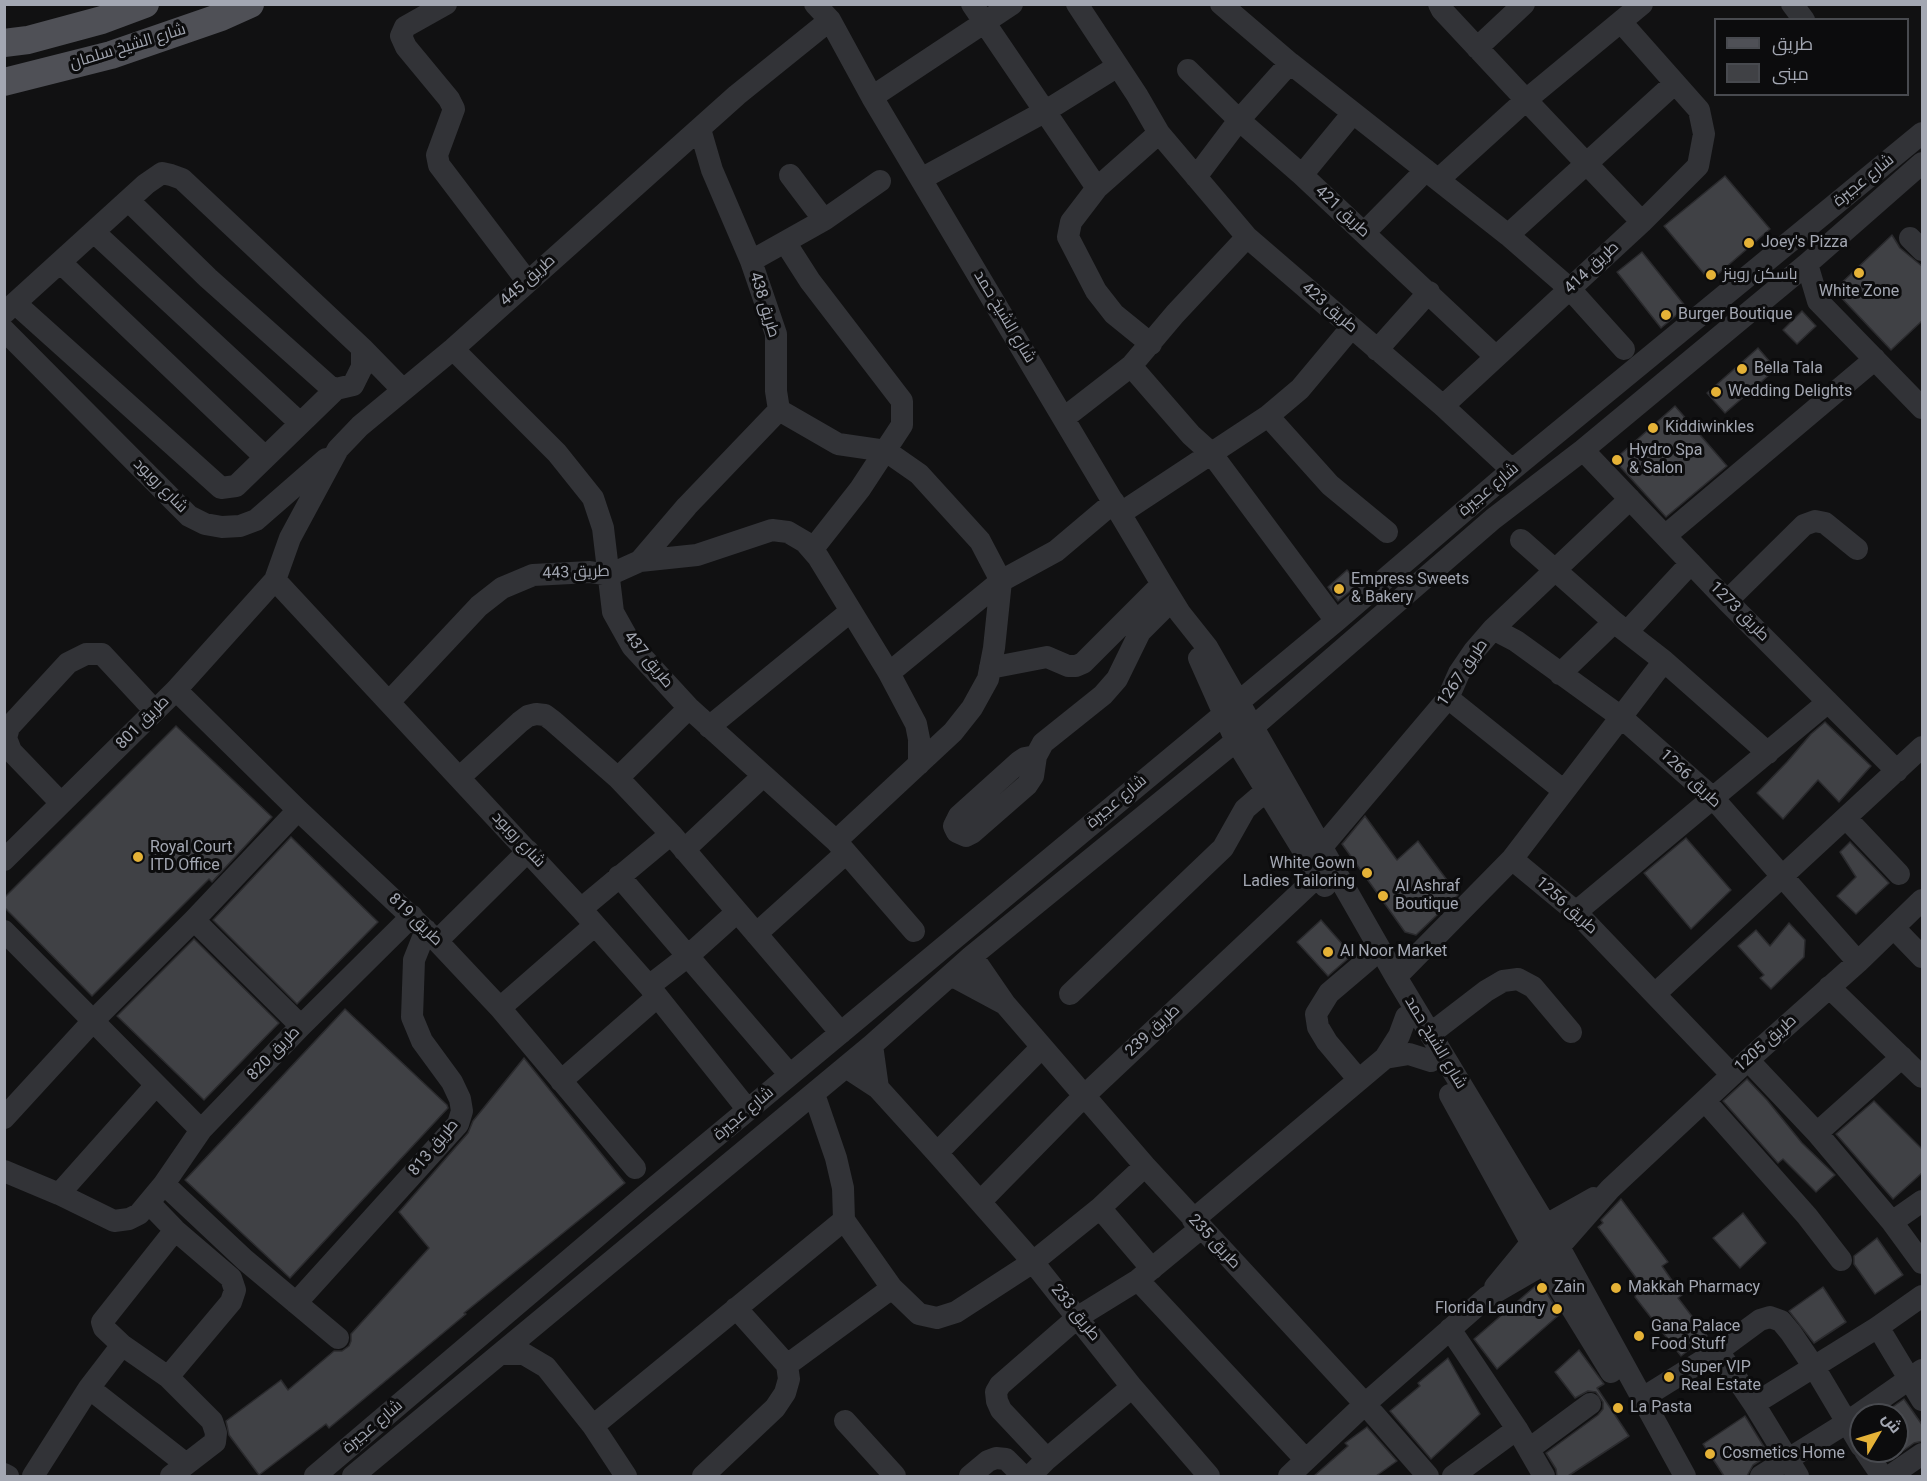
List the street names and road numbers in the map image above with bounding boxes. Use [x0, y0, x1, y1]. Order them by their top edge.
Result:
street label: شارع الشيخ سلمان [68, 20, 188, 74]
street label: شارع عجيرة [1830, 151, 1898, 211]
street label: طريق 421 [1311, 182, 1373, 242]
street label: طريق 414 [1561, 238, 1623, 298]
street label: طريق 445 [496, 251, 560, 311]
street label: شارع الشيخ حمد [969, 267, 1039, 367]
street label: طريق 438 [745, 270, 783, 340]
street label: طريق 423 [1297, 279, 1361, 337]
street label: شارع روبود [129, 455, 191, 517]
street label: شارع عجيرة [1455, 459, 1523, 521]
street label: طريق 443 [542, 562, 610, 584]
street label: طريق 1273 [1705, 578, 1773, 646]
street label: طريق 437 [619, 628, 677, 692]
street label: طريق 1267 [1434, 636, 1492, 710]
street label: طريق 801 [112, 692, 174, 754]
street label: طريق 1266 [1655, 746, 1725, 812]
street label: شارع عجيرة [1083, 771, 1151, 833]
street label: شارع روبود [487, 808, 549, 872]
street label: طريق 1256 [1531, 873, 1601, 939]
street label: طريق 819 [384, 890, 446, 950]
street label: شارع الشيخ حمد [1400, 993, 1470, 1093]
street label: طريق 239 [1122, 1001, 1184, 1061]
street label: طريق 1205 [1731, 1011, 1801, 1077]
street label: طريق 820 [244, 1023, 304, 1085]
street label: شارع عجيرة [710, 1083, 778, 1145]
street label: طريق 813 [405, 1116, 463, 1180]
street label: طريق 235 [1184, 1211, 1244, 1273]
street label: طريق 233 [1046, 1281, 1104, 1345]
street label: شارع عجيرة [339, 1396, 407, 1458]

